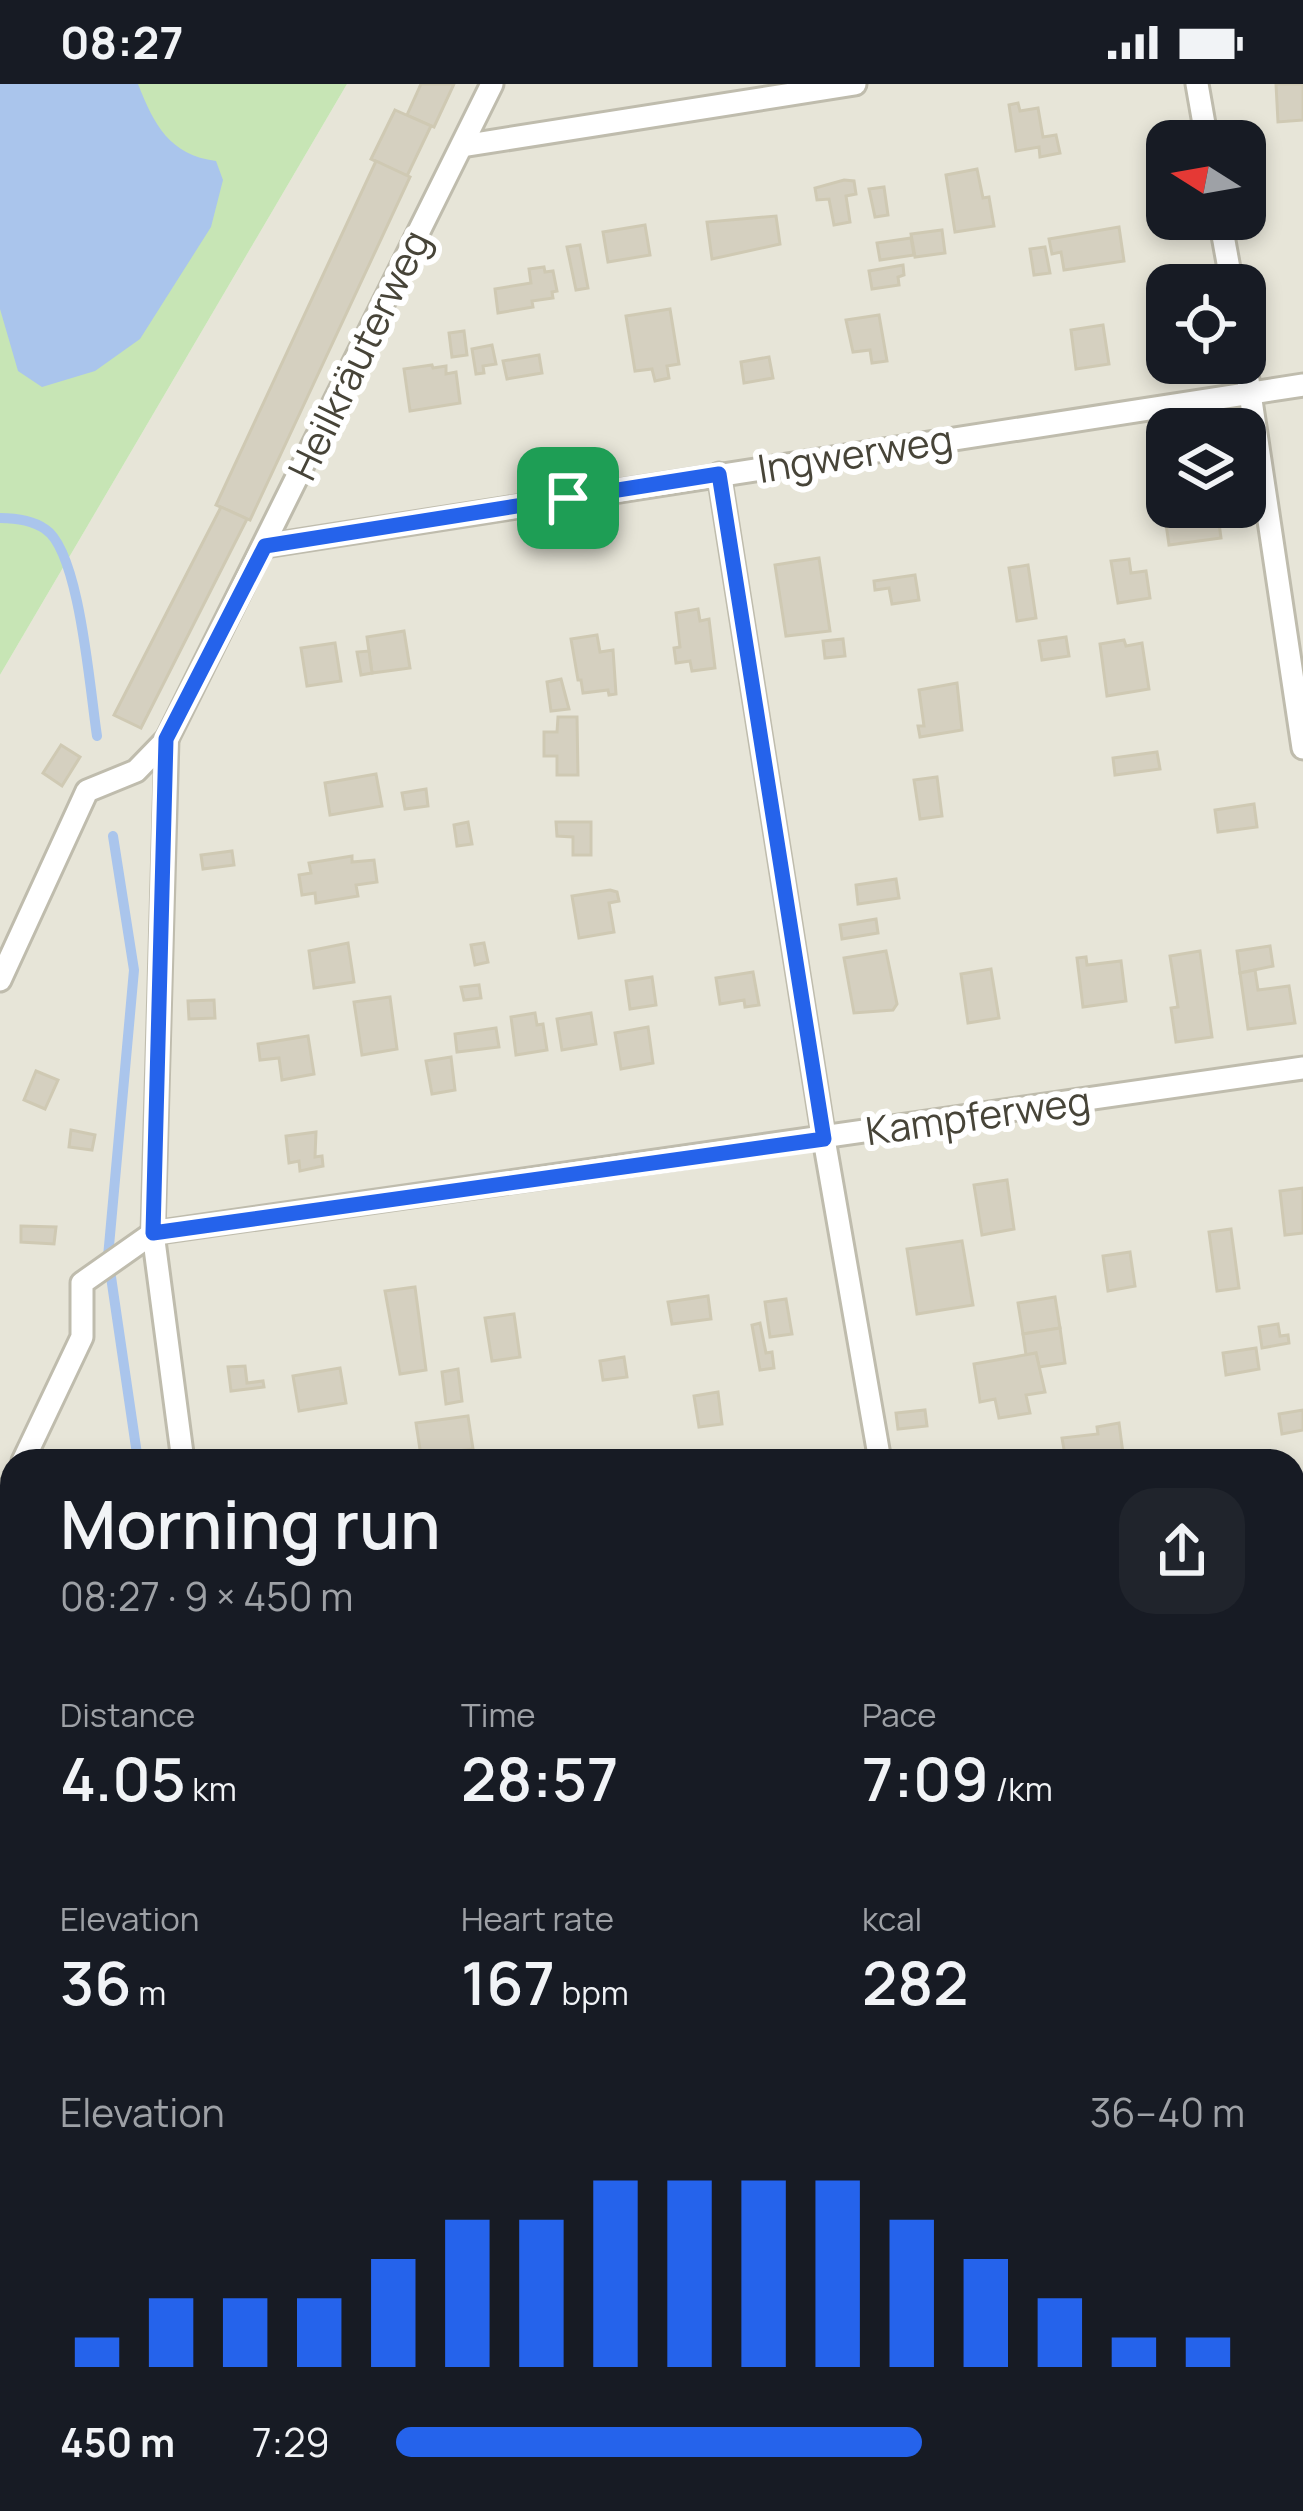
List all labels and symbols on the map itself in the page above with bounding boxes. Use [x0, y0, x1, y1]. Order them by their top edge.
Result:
north arrow [1146, 120, 1266, 240]
street label: Heilkräuterweg [274, 221, 442, 489]
street label: Ingwerweg [754, 411, 956, 495]
pin [517, 447, 619, 549]
street label: Kampferweg [862, 1073, 1093, 1157]

